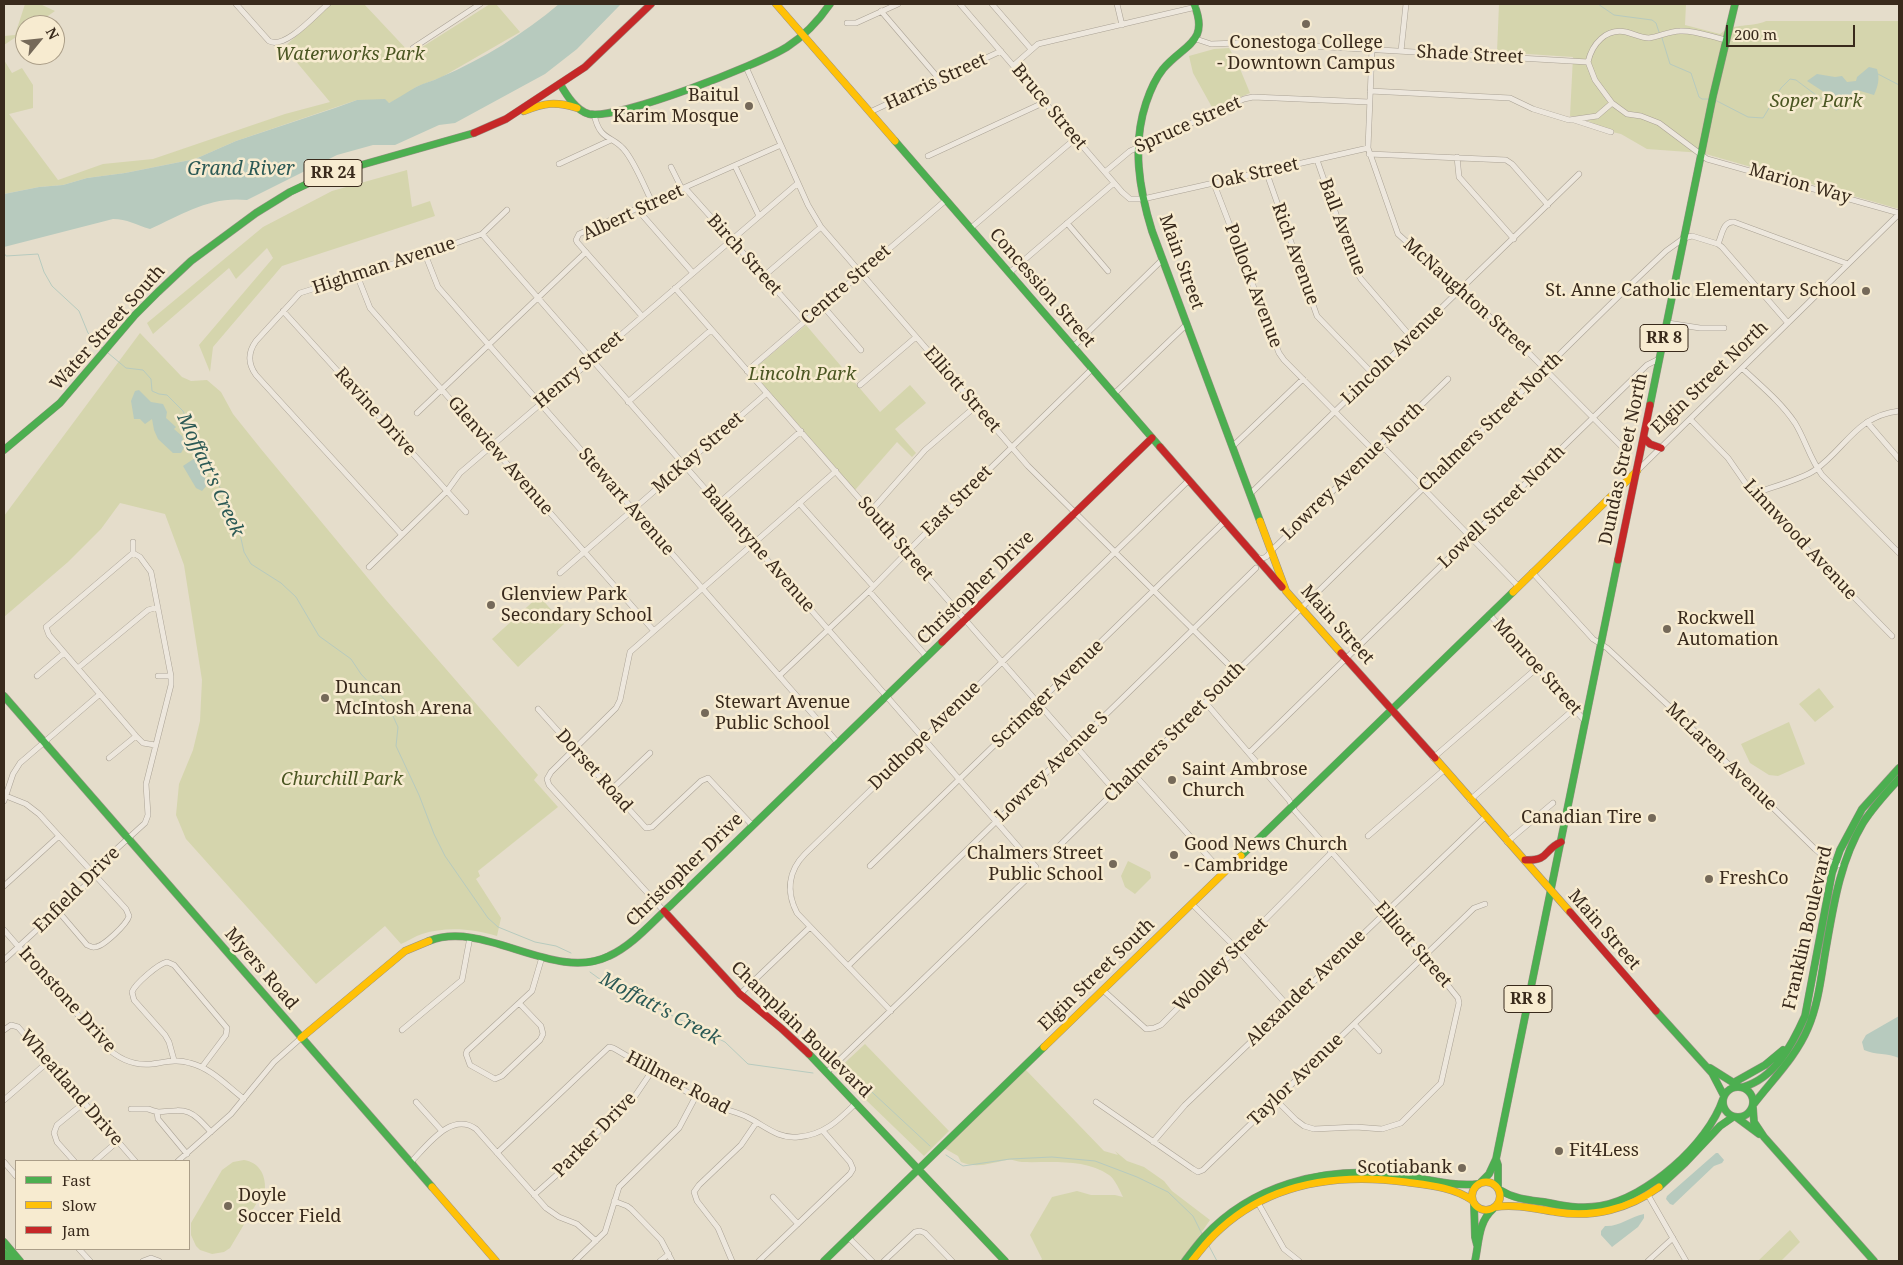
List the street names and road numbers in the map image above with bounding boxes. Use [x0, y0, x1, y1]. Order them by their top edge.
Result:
street label: Shade Street [1416, 41, 1524, 69]
street label: Harris Street [882, 49, 990, 115]
street label: Bruce Street [1007, 60, 1091, 154]
street label: Spruce Street [1131, 92, 1245, 158]
street label: Oak Street [1209, 153, 1301, 195]
street label: Marion Way [1746, 159, 1854, 209]
road number: RR 24 [304, 160, 362, 187]
street label: Ball Avenue [1314, 175, 1370, 279]
street label: Albert Street [579, 180, 687, 246]
street label: Rich Avenue [1267, 200, 1323, 308]
street label: Birch Street [702, 210, 786, 300]
street label: Main Street [1154, 212, 1208, 312]
street label: Pollock Avenue [1219, 221, 1287, 351]
street label: Concession Street [985, 224, 1099, 352]
street label: Highman Avenue [310, 233, 458, 299]
street label: McNaughton Street [1398, 234, 1536, 360]
street label: Centre Street [797, 240, 895, 330]
street label: Water Street South [46, 261, 170, 395]
street label: Lincoln Avenue [1337, 301, 1449, 409]
street label: Elgin Street North [1647, 317, 1773, 439]
road number: RR 8 [1640, 324, 1688, 352]
street label: Henry Street [530, 327, 628, 413]
street label: Elliott Street [919, 343, 1005, 437]
street label: Chalmers Street North [1415, 348, 1567, 496]
street label: Ravine Drive [330, 363, 420, 461]
street label: Dundas Street North [1595, 371, 1653, 547]
street label: Glenview Avenue [443, 392, 557, 520]
street label: Lowrey Avenue North [1277, 397, 1429, 545]
street label: McKay Street [648, 408, 748, 498]
street label: Lowell Street North [1434, 441, 1570, 573]
street label: Stewart Avenue [573, 444, 679, 560]
street label: East Street [917, 461, 997, 541]
street label: Linnwood Avenue [1739, 475, 1861, 605]
street label: Ballantyne Avenue [697, 481, 819, 617]
street label: South Street [853, 493, 937, 585]
street label: Christopher Drive [913, 527, 1039, 649]
street label: Main Street [1296, 581, 1378, 669]
street label: Monroe Street [1488, 614, 1586, 720]
street label: Scrimger Avenue [988, 635, 1108, 753]
street label: Chalmers Street South [1100, 657, 1250, 807]
street label: Dudhope Avenue [865, 677, 985, 795]
street label: McLaren Avenue [1661, 699, 1781, 815]
street label: Lowrey Avenue S [991, 708, 1113, 826]
street label: Dorset Road [551, 725, 637, 817]
street label: Christopher Drive [622, 809, 748, 931]
street label: Enfield Drive [29, 842, 125, 938]
street label: Franklin Boulevard [1779, 844, 1837, 1012]
street label: Main Street [1563, 885, 1645, 975]
street label: Elliott Street [1370, 898, 1456, 992]
street label: Woolley Street [1169, 913, 1273, 1017]
street label: Elgin Street South [1035, 914, 1159, 1036]
street label: Myers Road [220, 924, 302, 1014]
street label: Alexander Avenue [1242, 925, 1370, 1051]
street label: Ironstone Drive [14, 943, 120, 1057]
street label: Champlain Boulevard [726, 957, 876, 1103]
road number: RR 8 [1504, 986, 1552, 1012]
street label: Wheatland Drive [15, 1026, 127, 1150]
street label: Taylor Avenue [1244, 1029, 1348, 1131]
street label: Hillmer Road [622, 1047, 734, 1119]
street label: Parker Drive [549, 1088, 641, 1182]

